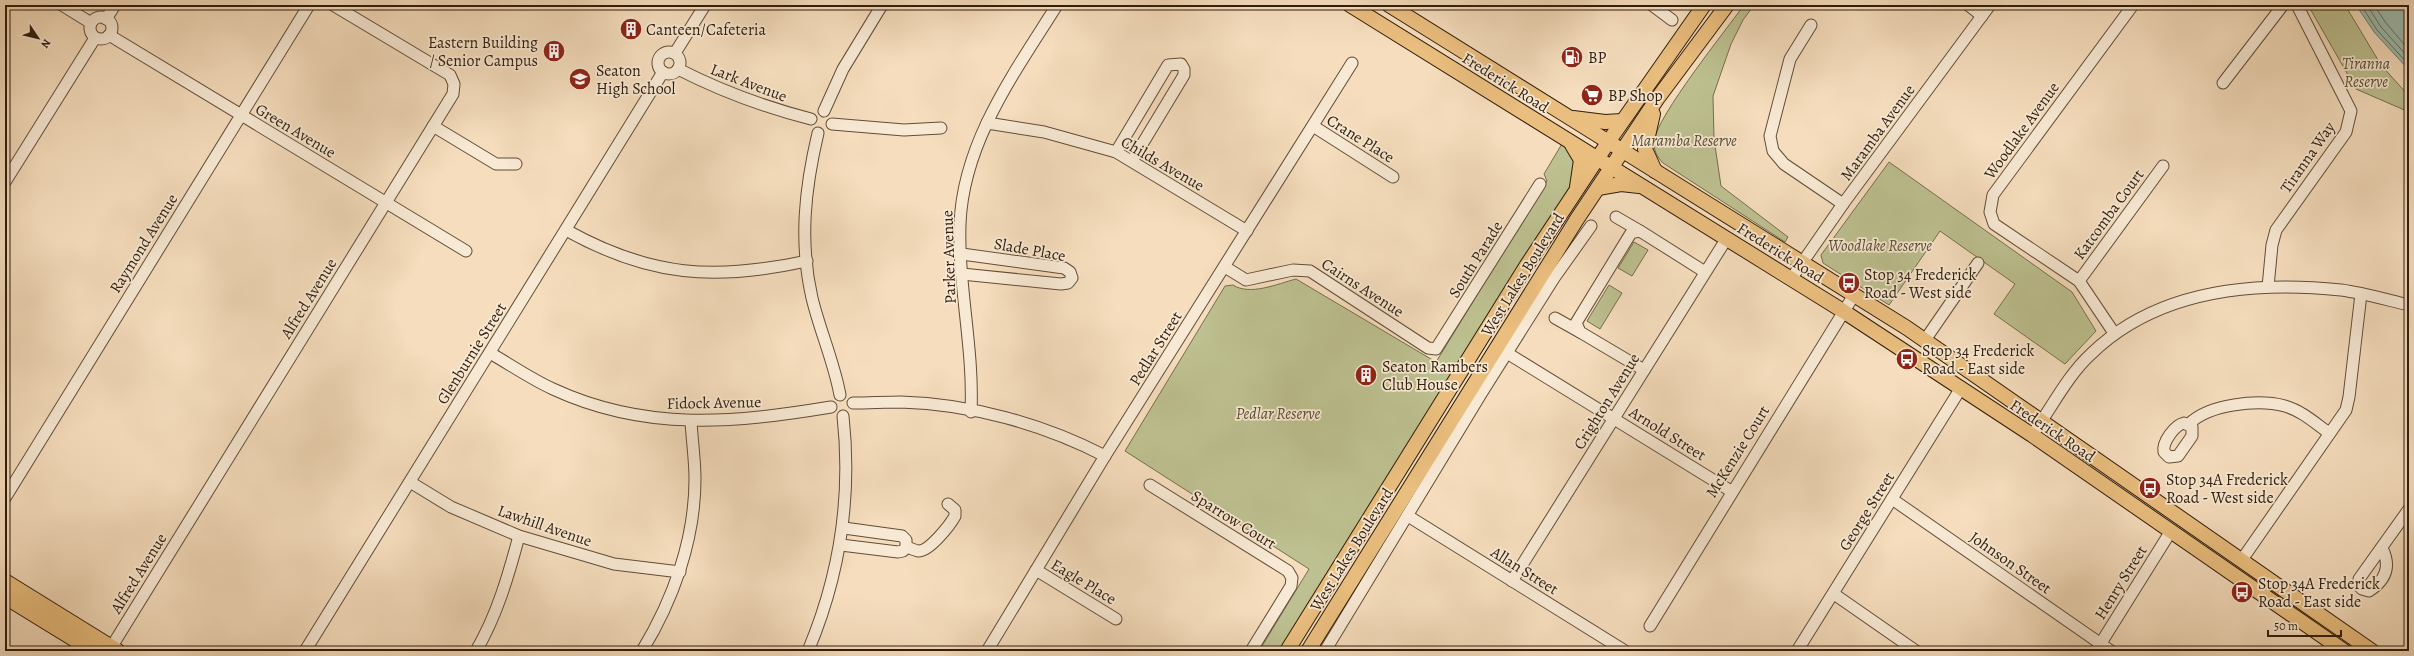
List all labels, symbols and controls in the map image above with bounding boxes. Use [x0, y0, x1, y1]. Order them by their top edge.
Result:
building icon: Canteen/Cafeteria [618, 16, 644, 42]
north arrow [18, 18, 58, 58]
place label: Canteen/Cafeteria [646, 19, 767, 41]
place label: Eastern Building / Senior Campus [428, 32, 538, 72]
text: N [37, 36, 54, 51]
building icon: Eastern Building / Senior Campus [541, 38, 567, 64]
fuel station icon: BP [1559, 44, 1585, 70]
street label: Frederick Road [1458, 47, 1553, 119]
place label: BP [1588, 47, 1607, 69]
park label: Tiranna Reserve [2342, 53, 2391, 93]
street label: Lark Avenue [707, 58, 790, 108]
place label: Seaton High School [596, 60, 676, 100]
school or university icon: Seaton High School [567, 66, 593, 92]
street label: Woodlake Avenue [1978, 78, 2065, 184]
street label: Maramba Avenue [1835, 80, 1920, 185]
supermarket icon: BP Shop [1579, 82, 1605, 108]
place label: BP Shop [1608, 85, 1663, 107]
street label: Green Avenue [251, 98, 340, 164]
street label: Crane Place [1322, 109, 1399, 168]
street label: Tiranna Way [2275, 117, 2341, 198]
park label: Maramba Reserve [1631, 130, 1737, 152]
street label: Childs Avenue [1117, 131, 1208, 197]
street label: Katcomba Court [2068, 165, 2149, 264]
street label: Raymond Avenue [105, 190, 183, 297]
street label: West Lakes Boulevard [1475, 208, 1570, 341]
street label: Parker Avenue [936, 210, 962, 304]
street label: South Parade [1443, 217, 1508, 302]
street label: Frederick Road [1733, 217, 1828, 289]
street label: Slade Place [992, 233, 1067, 267]
park label: Woodlake Reserve [1828, 235, 1932, 257]
street label: Cairns Avenue [1317, 253, 1408, 323]
street label: Alfred Avenue [275, 254, 342, 344]
place label: Stop 34 Frederick Road - West side [1864, 264, 1977, 304]
bus stop icon: Stop 34 Frederick Road - West side [1836, 270, 1862, 296]
street label: Glenburnie Street [432, 298, 512, 409]
street label: Pedlar Street [1124, 307, 1187, 390]
place label: Stop 34 Frederick Road - East side [1922, 340, 2035, 380]
bus stop icon: Stop 34 Frederick Road - East side [1894, 346, 1920, 372]
street label: Crighton Avenue [1568, 349, 1645, 454]
place label: Seaton Rambers Club House [1382, 356, 1488, 396]
building icon: Seaton Rambers Club House [1353, 362, 1379, 388]
street label: Fidock Avenue [667, 391, 761, 415]
street label: Frederick Road [2005, 394, 2100, 468]
street label: Arnold Street [1624, 401, 1710, 466]
street label: McKenzie Court [1701, 401, 1775, 502]
park label: Pedlar Reserve [1236, 403, 1320, 425]
street label: George Street [1834, 468, 1900, 555]
place label: Stop 34A Frederick Road - West side [2166, 469, 2288, 509]
bus stop icon: Stop 34A Frederick Road - West side [2137, 475, 2163, 501]
street label: West Lakes Boulevard [1304, 483, 1399, 616]
street label: Sparrow Court [1187, 485, 1280, 555]
street label: Lawhill Avenue [495, 500, 595, 552]
street label: Johnson Street [1965, 526, 2056, 599]
street label: Alfred Avenue [105, 529, 172, 619]
street label: Allan Street [1486, 541, 1562, 600]
street label: Henry Street [2089, 541, 2152, 624]
street label: Eagle Place [1047, 554, 1120, 610]
place label: Stop 34A Frederick Road - East side [2258, 573, 2380, 613]
bus stop icon: Stop 34A Frederick Road - East side [2229, 579, 2255, 605]
scale bar [2268, 612, 2341, 638]
text: 50 m [2274, 618, 2298, 634]

